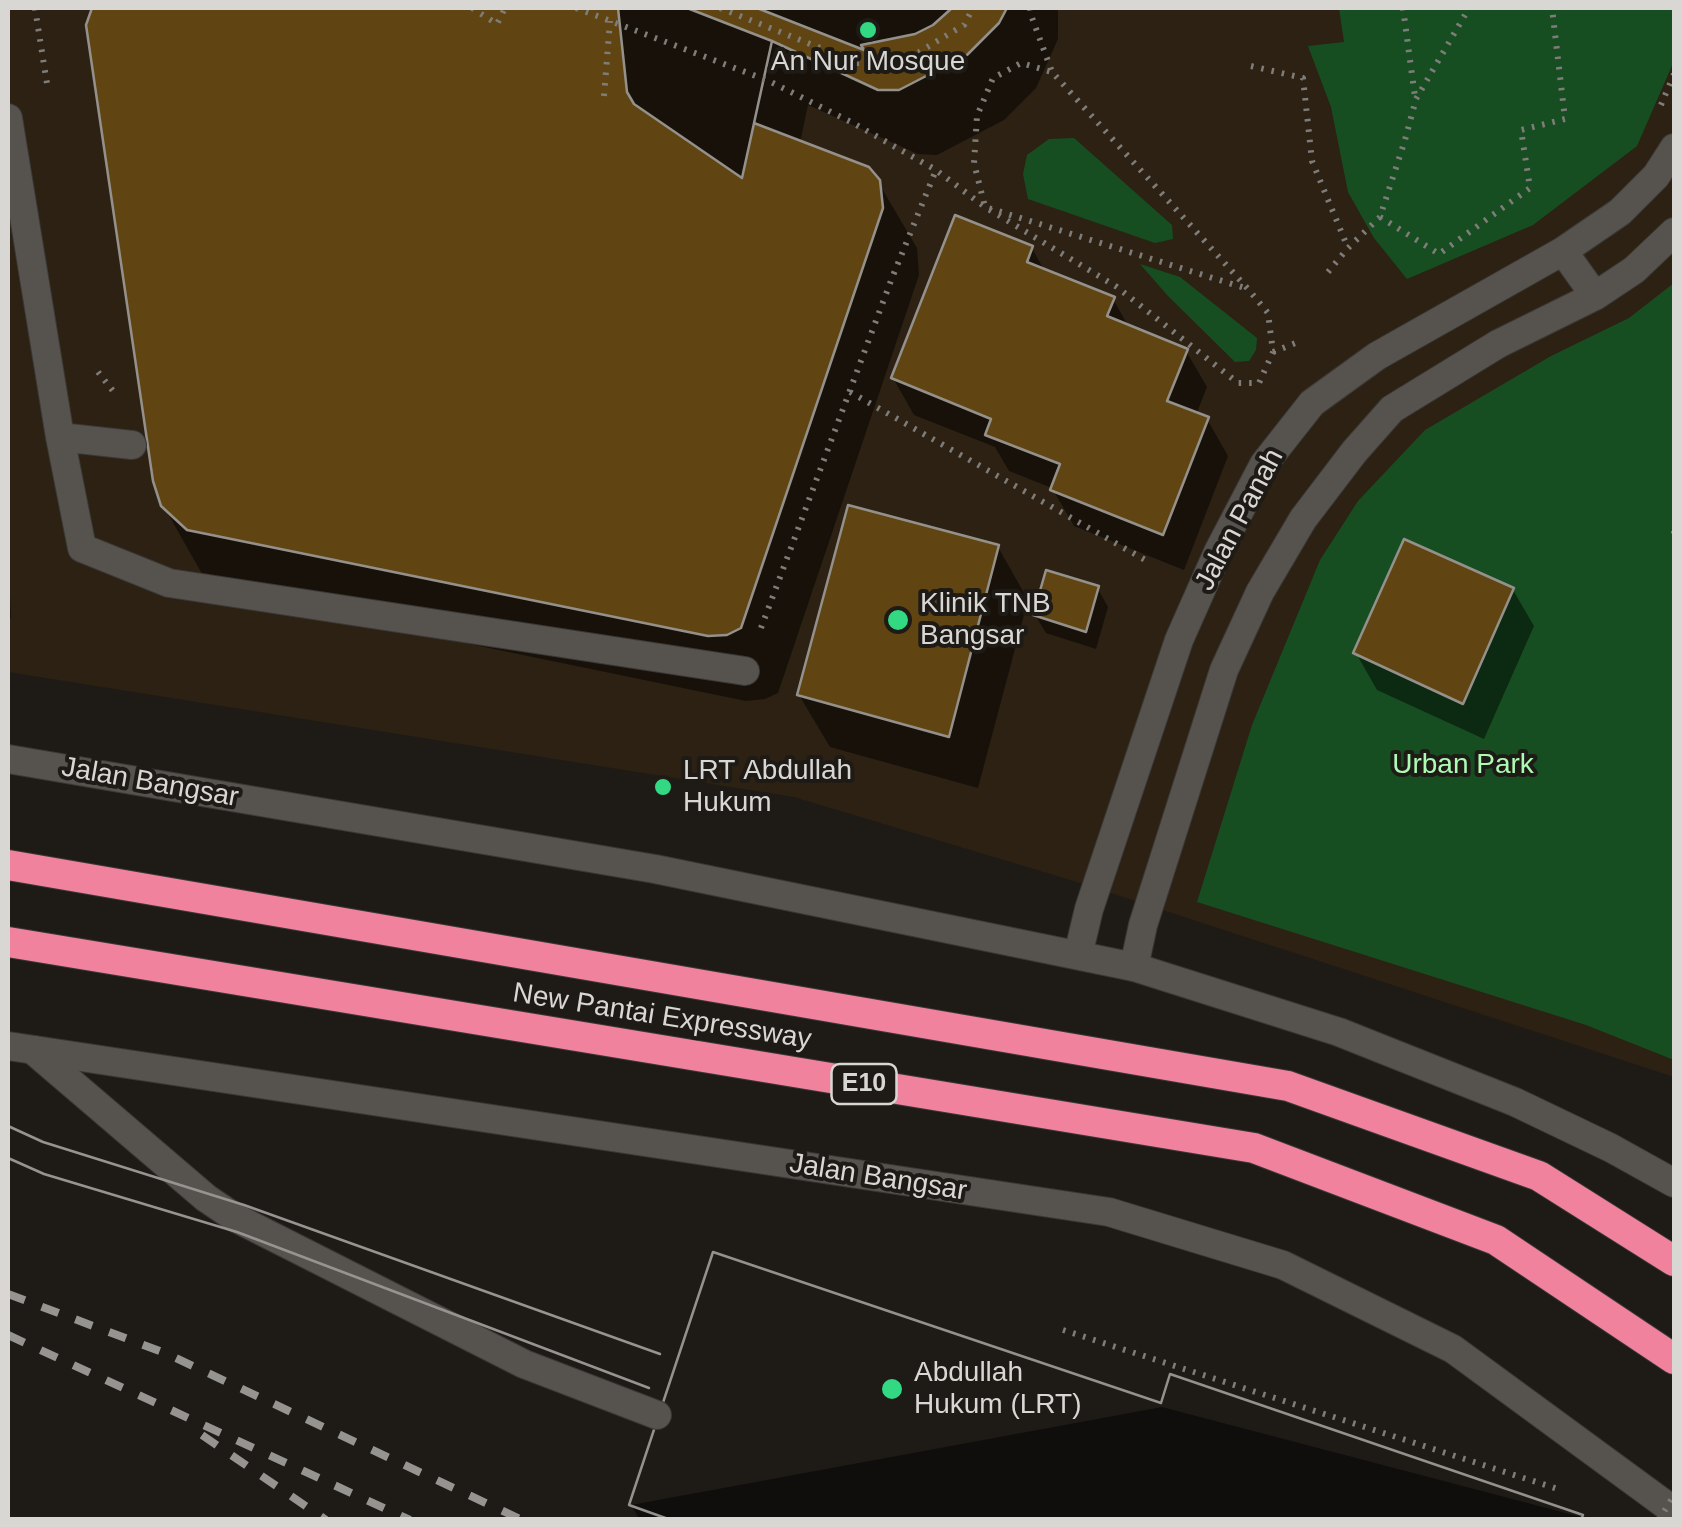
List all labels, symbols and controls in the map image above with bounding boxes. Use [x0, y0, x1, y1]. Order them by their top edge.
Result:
marker: An Nur Mosque [857, 19, 879, 41]
place label: An Nur Mosque [771, 45, 965, 79]
street label: Jalan Panah [1189, 443, 1291, 597]
place label: Klinik TNB Bangsar [920, 587, 1051, 653]
marker: Klinik TNB Bangsar [885, 607, 911, 633]
park label: Urban Park [1392, 748, 1534, 782]
street label: Jalan Bangsar [59, 751, 241, 815]
place label: LRT Abdullah Hukum [683, 754, 852, 820]
marker: LRT Abdullah Hukum [652, 776, 674, 798]
street label: New Pantai Expressway [510, 977, 814, 1057]
road number: E10 [832, 1064, 896, 1104]
street label: Jalan Bangsar [787, 1147, 969, 1209]
place label: Abdullah Hukum (LRT) [914, 1356, 1082, 1422]
marker: Abdullah Hukum (LRT) [879, 1376, 905, 1402]

